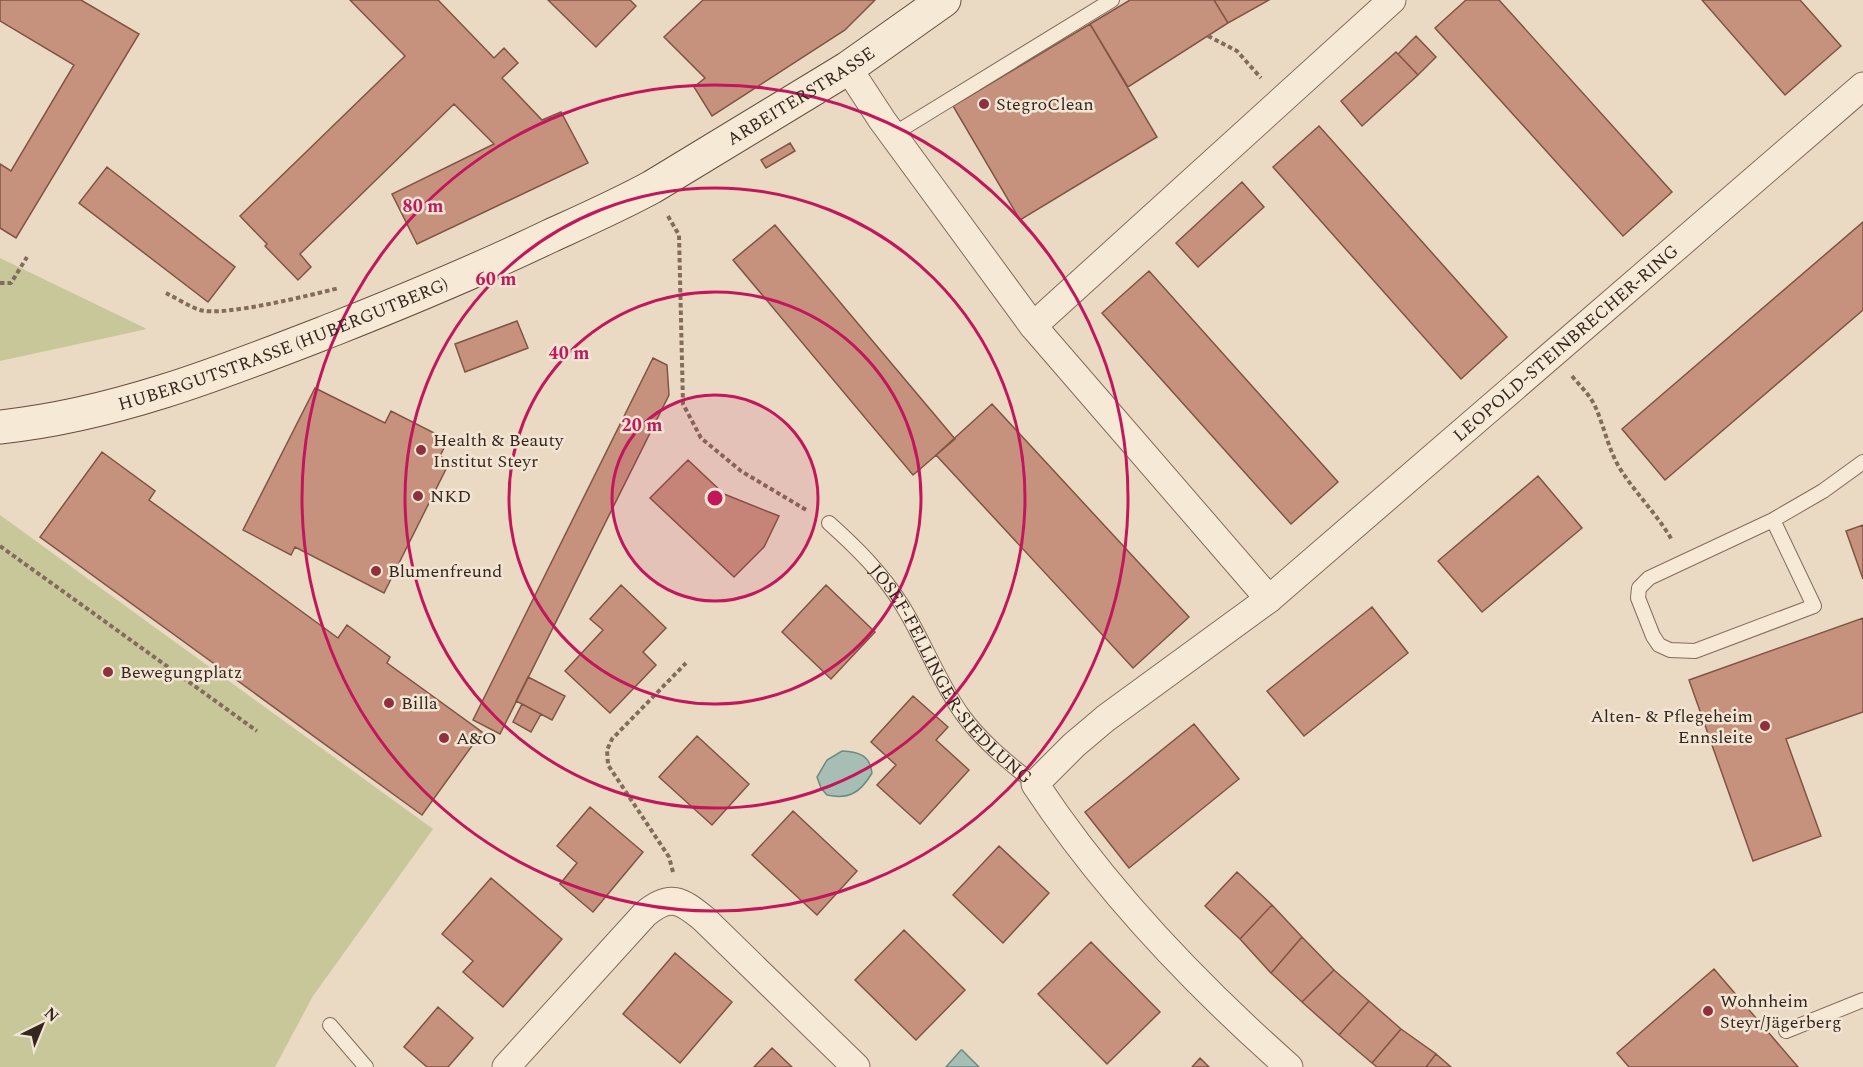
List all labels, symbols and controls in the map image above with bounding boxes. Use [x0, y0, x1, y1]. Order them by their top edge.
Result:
street label: ARBEITERSTRASSE [722, 40, 881, 153]
place label: StegroClean [996, 91, 1094, 118]
marker: StegroClean [977, 97, 991, 111]
text: 80 m [403, 193, 443, 220]
street label: LEOPOLD-STEINBRECHER-RING [1447, 238, 1685, 448]
text: 60 m [476, 266, 516, 293]
street label: HUBERGUTSTRASSE (HUBERGUTBERG) [115, 271, 453, 418]
text: 40 m [549, 340, 589, 367]
text: 20 m [622, 412, 662, 439]
place label: Health & Beauty Institut Steyr [433, 427, 565, 475]
marker: Health & Beauty Institut Steyr [414, 443, 428, 457]
place label: NKD [430, 483, 471, 510]
centre of rings [705, 488, 725, 508]
marker: NKD [411, 489, 425, 503]
place label: Blumenfreund [388, 558, 502, 585]
street label: JOSEF-FELLINGER-SIEDLUNG [863, 558, 1038, 791]
marker: Blumenfreund [369, 564, 383, 578]
place label: Bewegungplatz [120, 659, 242, 686]
marker: Bewegungplatz [101, 665, 115, 679]
place label: Billa [401, 690, 438, 717]
marker: Billa [382, 696, 396, 710]
place label: Alten- & Pflegeheim Ennsleite [1590, 703, 1753, 751]
marker: Alten- & Pflegeheim Ennsleite [1758, 719, 1772, 733]
place label: A&O [456, 725, 497, 752]
marker: A&O [437, 731, 451, 745]
place label: Wohnheim Steyr/Jägerberg [1720, 988, 1841, 1036]
north arrow [12, 995, 72, 1055]
text: N [39, 1002, 65, 1028]
marker: Wohnheim Steyr/Jägerberg [1701, 1004, 1715, 1018]

